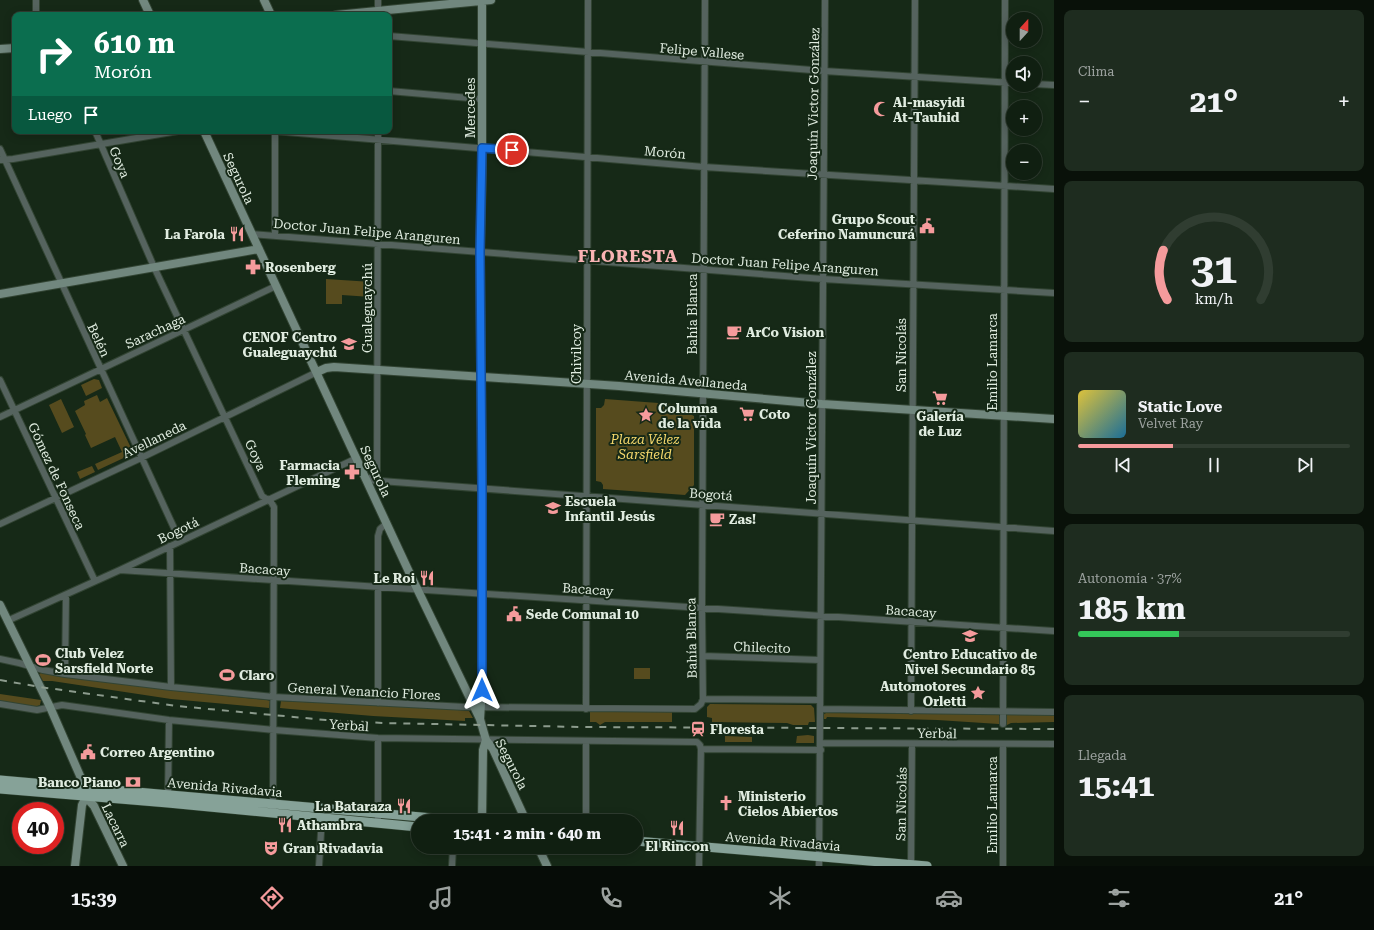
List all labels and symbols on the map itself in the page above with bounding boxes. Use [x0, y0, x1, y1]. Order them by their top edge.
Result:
north arrow [1006, 12, 1042, 48]
street label: Joaquín Victor González [805, 27, 822, 181]
street label: Felipe Vallese [659, 40, 745, 63]
street label: Mercedes [463, 78, 478, 138]
place label: Al-masyidi At-Tauhid [893, 95, 965, 125]
mosque icon: Al-masyidi At-Tauhid [872, 100, 890, 118]
pin [495, 133, 529, 167]
street label: Morón [643, 143, 687, 162]
street label: Goya [106, 144, 133, 180]
street label: Segurola [220, 150, 257, 206]
place label: Grupo Scout Ceferino Namuncurá [778, 212, 916, 242]
street label: Doctor Juan Felipe Aranguren [273, 216, 462, 247]
public building icon: Grupo Scout Ceferino Namuncurá [918, 217, 936, 235]
restaurant icon: La Farola [228, 225, 246, 243]
place label: La Farola [165, 227, 225, 242]
district label: FLORESTA [578, 246, 678, 266]
street label: Doctor Juan Felipe Aranguren [691, 250, 880, 279]
pharmacy icon: Rosenberg [244, 258, 262, 276]
place label: Rosenberg [265, 260, 336, 275]
street label: Gualeguaychú [360, 263, 375, 353]
street label: Bahía Blanca [685, 273, 700, 355]
street label: Sarachaga [123, 311, 188, 352]
street label: Emilio Lamarca [985, 313, 1000, 411]
street label: San Nicolás [894, 318, 909, 392]
street label: Belén [84, 321, 113, 360]
cafe icon: ArCo Vision [725, 323, 743, 341]
street label: Chivilcoy [569, 324, 584, 384]
place label: ArCo Vision [746, 325, 824, 340]
place label: CENOF Centro Gualeguaychú [242, 330, 337, 360]
school or university icon: CENOF Centro Gualeguaychú [340, 335, 358, 353]
street label: Joaquín Victor González [804, 351, 819, 505]
street label: Avenida Avellaneda [624, 368, 748, 393]
supermarket icon: Galería de Luz [931, 389, 949, 407]
place label: Columna de la vida [658, 401, 721, 431]
supermarket icon: Coto [738, 405, 756, 423]
place icon: Columna de la vida [637, 406, 655, 424]
place label: Coto [759, 407, 790, 422]
place label: Galería de Luz [916, 409, 964, 439]
street label: Avellaneda [120, 418, 189, 461]
street label: Gómez de Fonseca [25, 420, 88, 532]
park label: Plaza Vélez Sarsfield [610, 432, 680, 462]
street label: Goya [242, 437, 269, 473]
street label: Segurola [357, 443, 394, 499]
place label: Farmacia Fleming [280, 458, 340, 488]
pharmacy icon: Farmacia Fleming [343, 463, 361, 481]
street label: Bogotá [689, 485, 733, 503]
place label: Escuela Infantil Jesús [565, 494, 655, 524]
school or university icon: Escuela Infantil Jesús [544, 499, 562, 517]
cafe icon: Zas! [708, 510, 726, 528]
place label: Zas! [729, 512, 756, 527]
street label: Bogotá [155, 514, 201, 547]
street label: Bacacay [239, 560, 291, 579]
restaurant icon: Le Roi [418, 569, 436, 587]
place label: Le Roi [374, 571, 416, 586]
street label: Bacacay [562, 580, 614, 599]
street label: Bahía Blanca [683, 597, 700, 679]
street label: Bacacay [885, 602, 937, 621]
public building icon: Sede Comunal 10 [505, 605, 523, 623]
place label: Sede Comunal 10 [526, 607, 639, 622]
school or university icon: Centro Educativo de Nivel Secundario 85 [961, 627, 979, 645]
street label: Chilecito [733, 639, 791, 656]
place label: Club Velez Sarsfield Norte [55, 646, 154, 676]
place label: Centro Educativo de Nivel Secundario 85 [903, 647, 1037, 677]
sports icon: Club Velez Sarsfield Norte [34, 651, 52, 669]
sports icon: Claro [218, 666, 236, 684]
place label: Claro [239, 668, 274, 683]
position arrow [461, 669, 503, 711]
place label: Automotores Orletti [880, 679, 967, 709]
street label: General Venancio Flores [287, 680, 441, 703]
place icon: Automotores Orletti [969, 684, 987, 702]
street label: Yerbal [329, 717, 369, 734]
station icon: Floresta [689, 720, 707, 738]
place label: Floresta [710, 722, 764, 737]
street label: Yerbal [917, 726, 957, 741]
street label: Segurola [492, 736, 531, 792]
public building icon: Correo Argentino [79, 743, 97, 761]
place label: Correo Argentino [100, 745, 215, 760]
street label: Emilio Lamarca [985, 756, 1000, 854]
street label: San Nicolás [893, 767, 910, 841]
bank icon: Banco Piano [124, 773, 142, 791]
place label: Banco Piano [38, 775, 121, 790]
street label: Avenida Rivadavia [167, 775, 283, 800]
place label: Ministerio Cielos Abiertos [738, 789, 838, 819]
church icon: Ministerio Cielos Abiertos [717, 794, 735, 812]
restaurant icon: La Bataraza [395, 797, 413, 815]
place label: La Bataraza [315, 799, 392, 814]
street label: Lacarra [99, 801, 133, 850]
speed limit sign: 40 [12, 802, 64, 854]
restaurant icon: Athambra [276, 816, 294, 834]
place label: Athambra [297, 818, 363, 833]
restaurant icon: El Rincon [668, 819, 686, 837]
street label: Avenida Rivadavia [725, 829, 841, 854]
theatre icon: Gran Rivadavia [262, 839, 280, 857]
place label: El Rincon [645, 839, 709, 854]
place label: Gran Rivadavia [283, 841, 384, 856]

